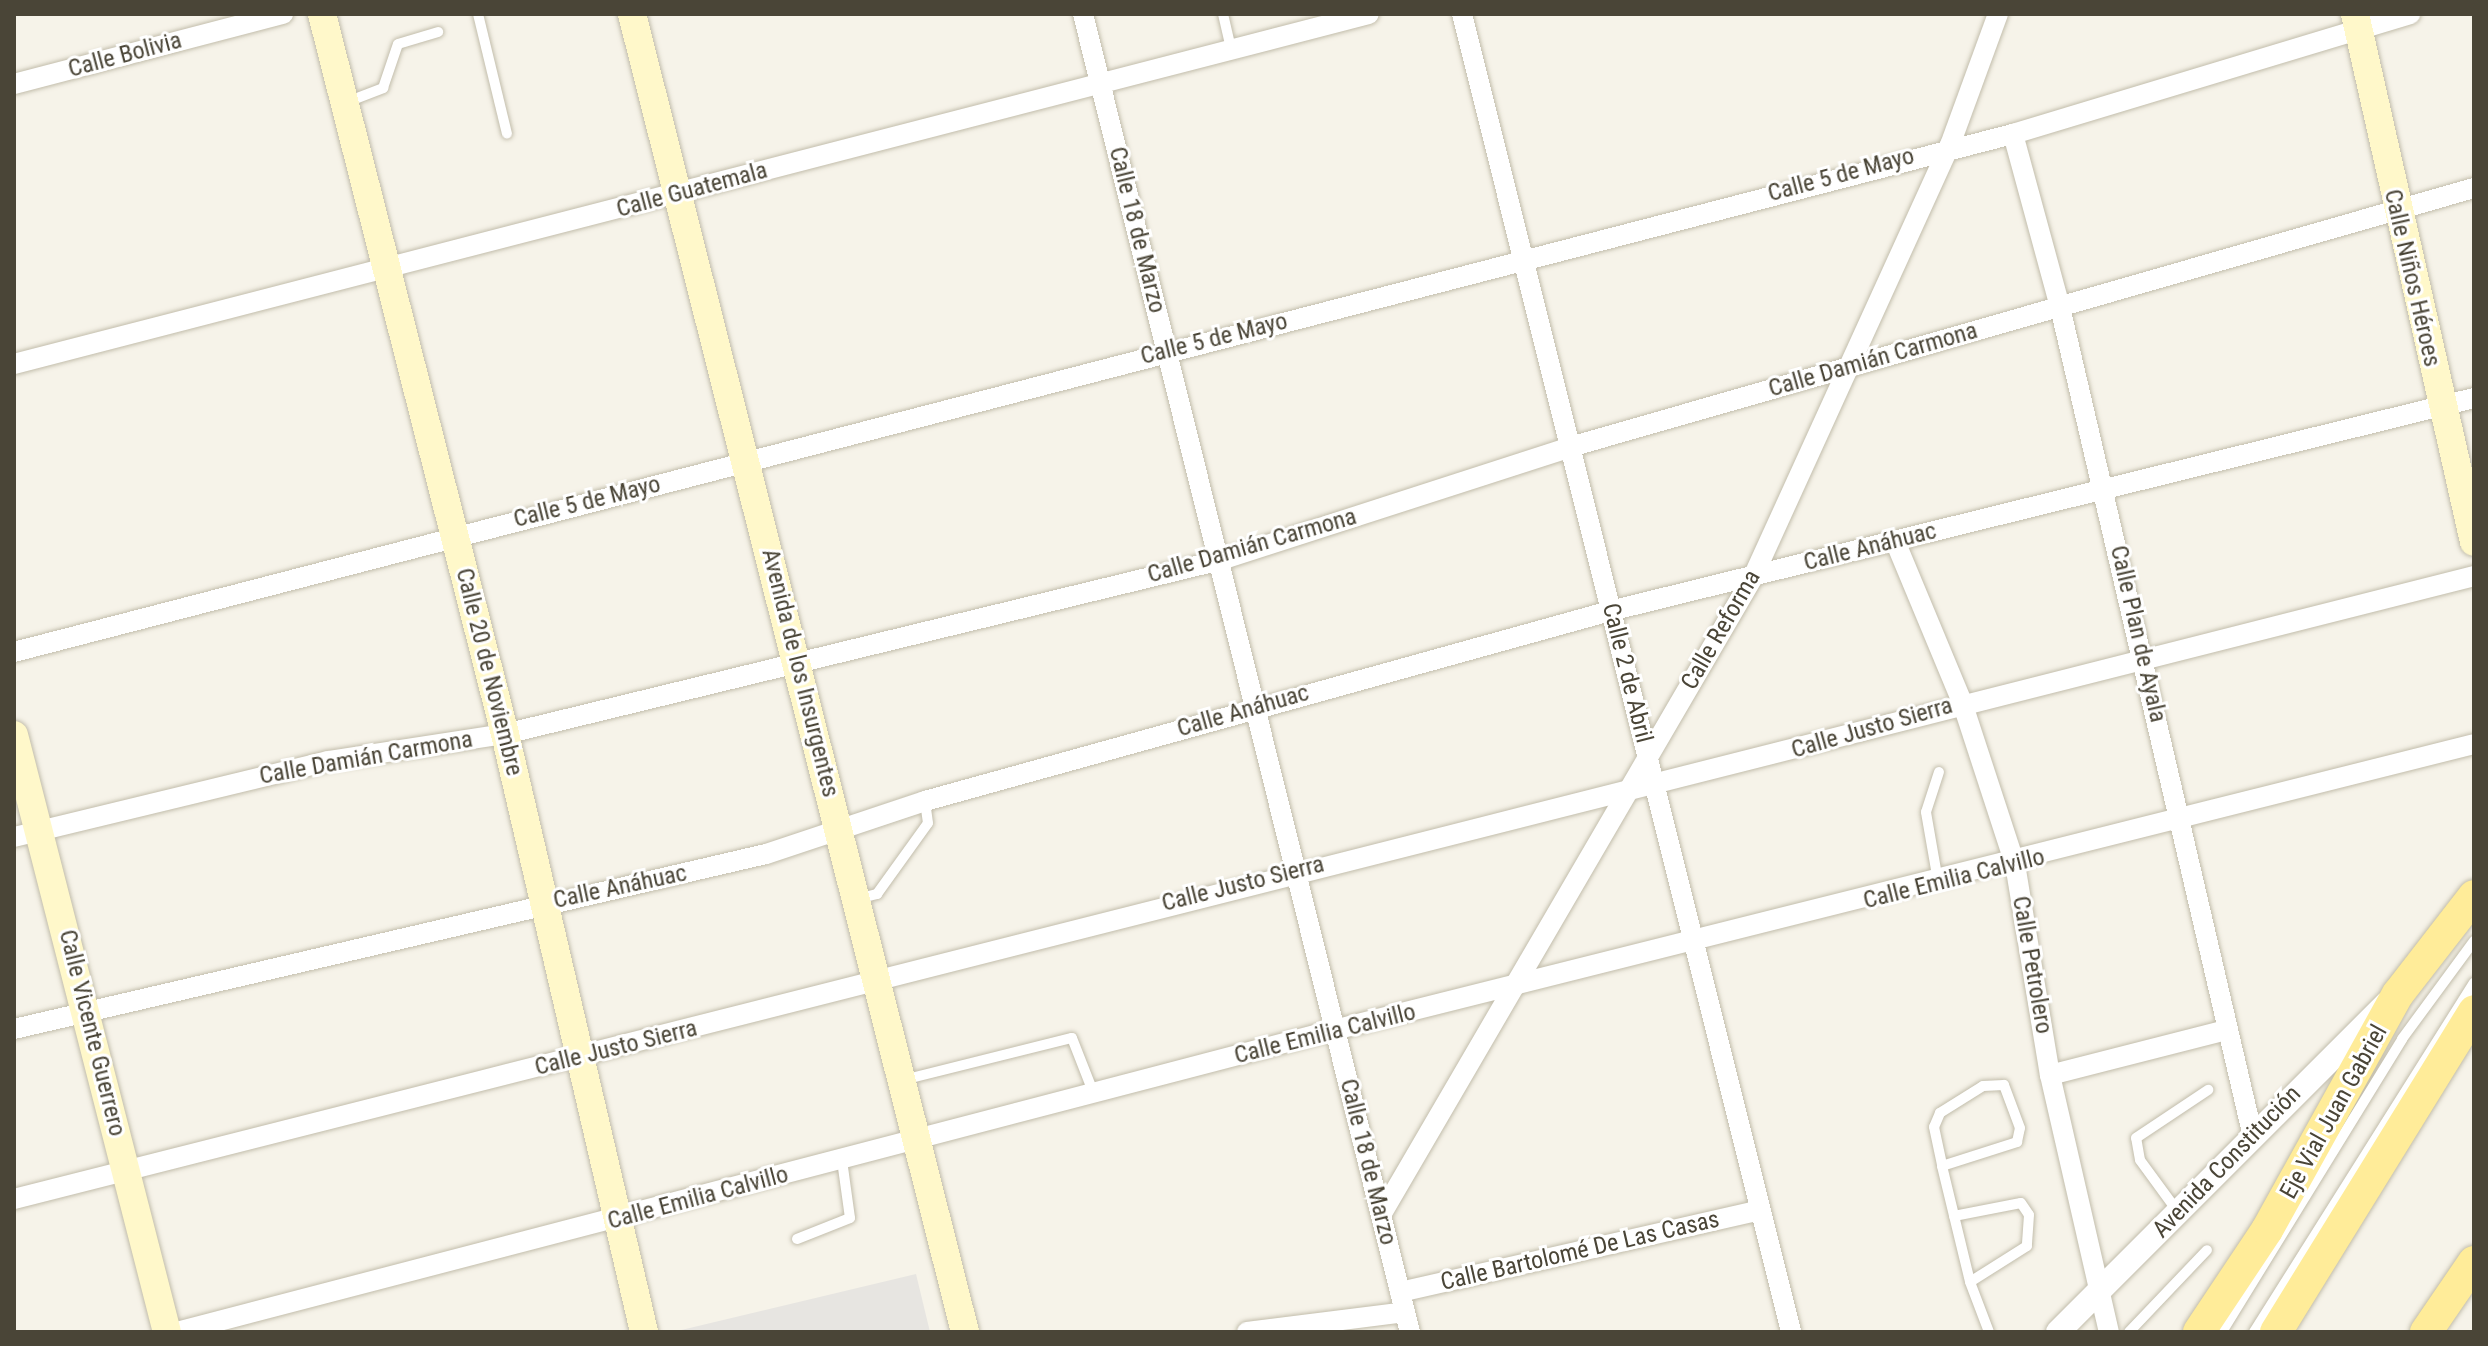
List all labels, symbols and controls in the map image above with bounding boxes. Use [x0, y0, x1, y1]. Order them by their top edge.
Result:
street label: Calle Bolivia [65, 26, 185, 84]
street label: Calle 5 de Mayo [1765, 142, 1917, 208]
street label: Calle 18 de Marzo [1102, 144, 1172, 316]
street label: Calle Guatemala [613, 156, 771, 224]
street label: Calle Niños Héroes [2378, 187, 2446, 369]
street label: Calle 5 de Mayo [1138, 307, 1290, 371]
street label: Calle Damián Carmona [1765, 316, 1981, 404]
street label: Calle 5 de Mayo [511, 470, 663, 534]
street label: Calle Damián Carmona [1144, 502, 1360, 590]
street label: Calle Anáhuac [1801, 517, 1939, 577]
street label: Calle Plan de Ayala [2104, 543, 2172, 725]
street label: Avenida de los Insurgentes [755, 546, 845, 800]
street label: Calle 20 de Noviembre [449, 565, 529, 779]
street label: Calle Reforma [1675, 565, 1767, 695]
street label: Calle 2 de Abril [1596, 600, 1658, 746]
street label: Calle Anáhuac [1174, 678, 1312, 744]
street label: Calle Justo Sierra [1788, 691, 1956, 765]
street label: Calle Damián Carmona [257, 725, 475, 791]
street label: Calle Emilia Calvillo [1860, 843, 2048, 915]
street label: Calle Justo Sierra [1159, 850, 1327, 918]
street label: Calle Anáhuac [551, 859, 689, 915]
street label: Calle Petrolero [2006, 894, 2058, 1036]
street label: Calle Vicente Guerrero [52, 927, 132, 1139]
street label: Calle Emilia Calvillo [1231, 998, 1419, 1070]
street label: Calle Justo Sierra [532, 1014, 700, 1082]
street label: Eje Vial Juan Gabriel [2274, 1020, 2394, 1204]
street label: Calle 18 de Marzo [1333, 1076, 1403, 1248]
street label: Avenida Constitución [2147, 1080, 2307, 1244]
street label: Calle Emilia Calvillo [605, 1160, 791, 1236]
street label: Calle Bartolomé De Las Casas [1438, 1205, 1722, 1297]

